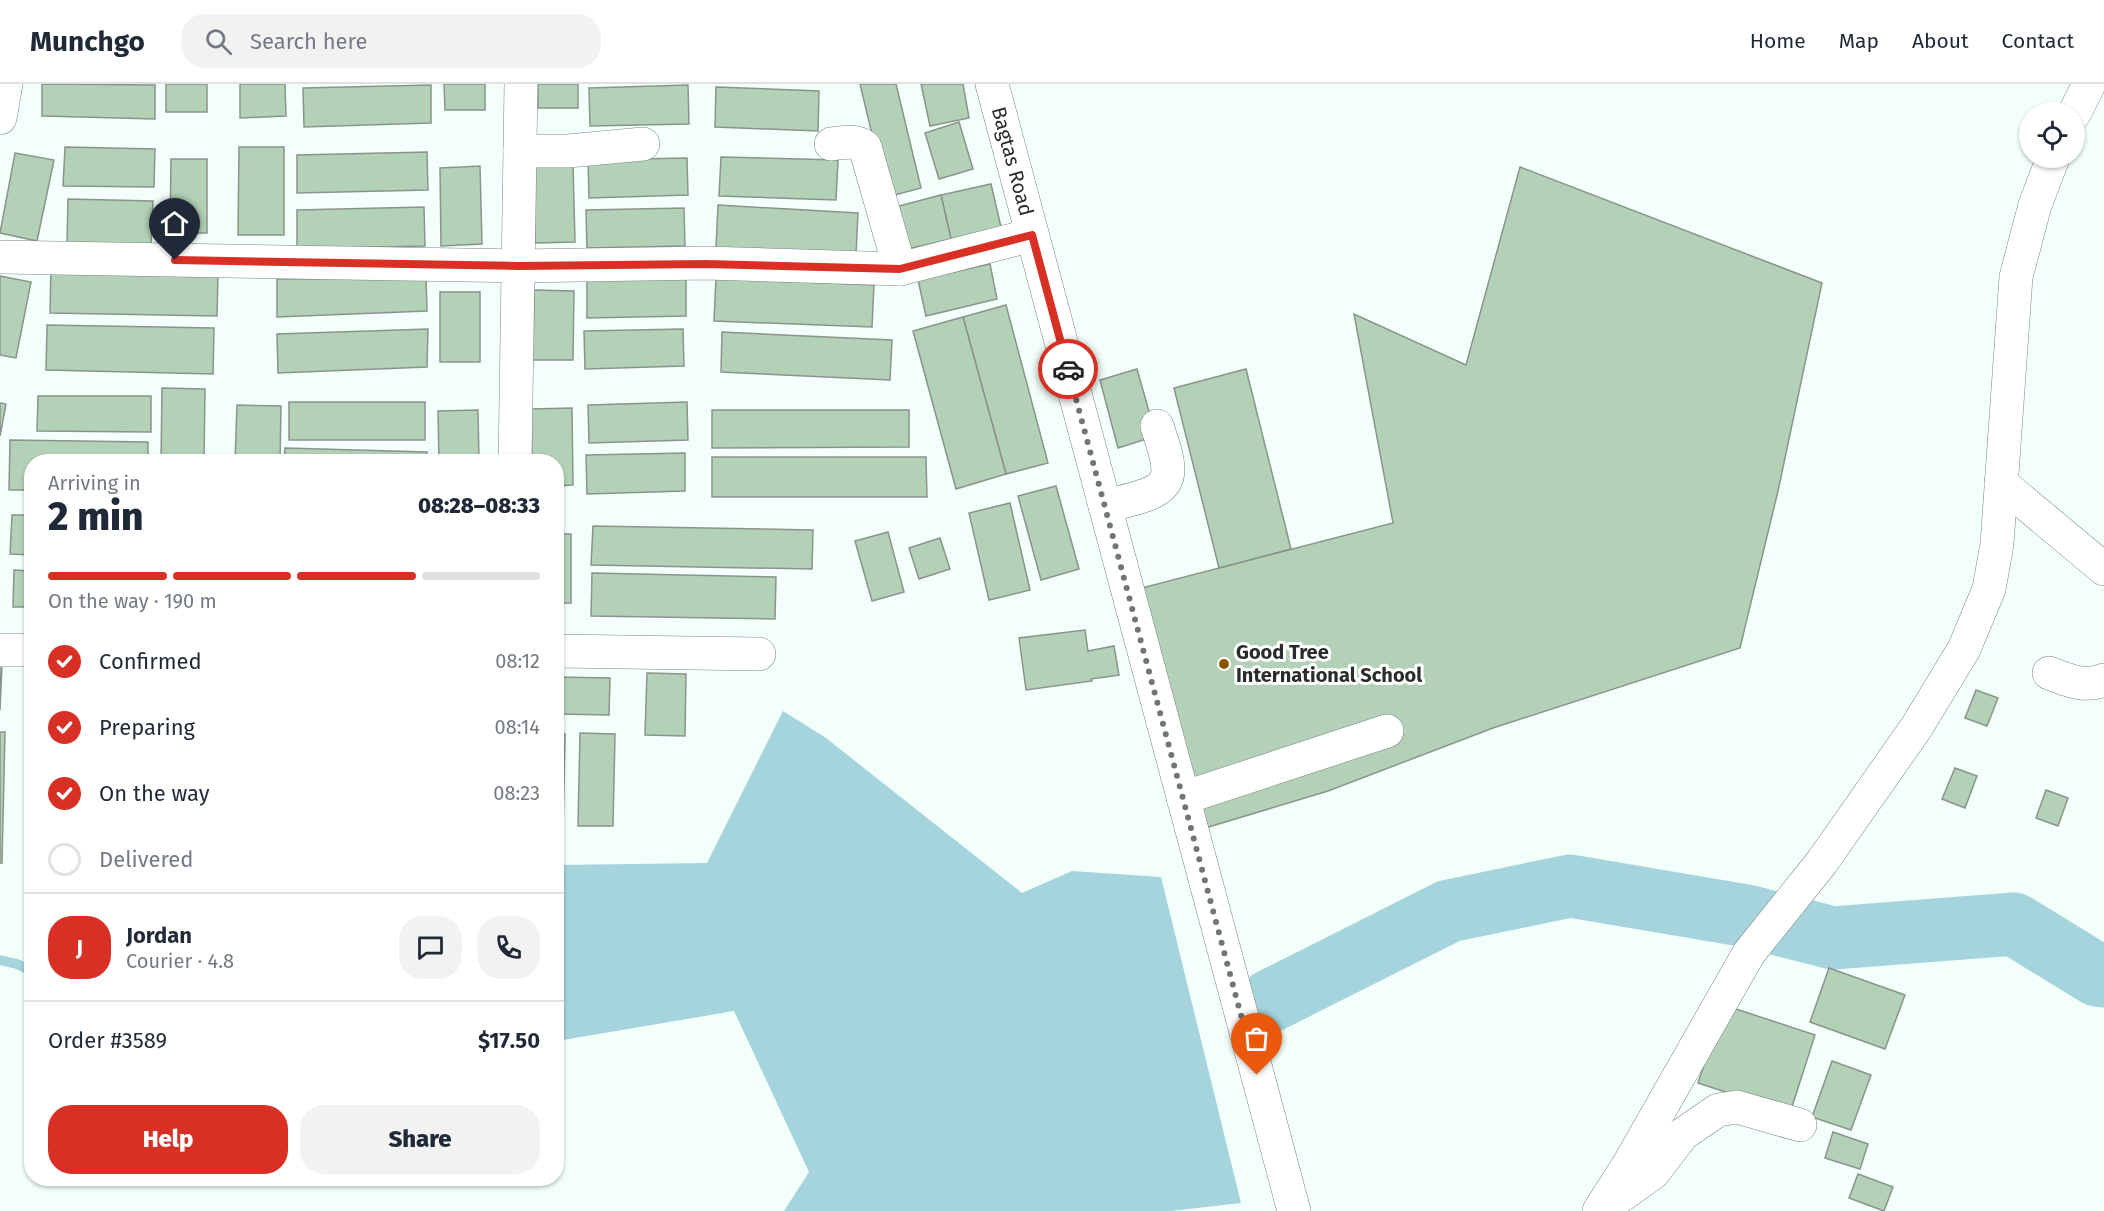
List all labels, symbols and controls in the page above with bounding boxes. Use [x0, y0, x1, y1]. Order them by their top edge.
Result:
search box [181, 14, 601, 68]
text: Munchgo [30, 25, 145, 58]
icon: search [202, 25, 235, 58]
text: Search here [250, 28, 367, 55]
text: Home [1750, 28, 1806, 54]
text: Map [1839, 28, 1879, 54]
text: About [1912, 28, 1969, 54]
text: Contact [2002, 28, 2074, 54]
map controls [2019, 102, 2085, 168]
button: locate [2019, 102, 2085, 168]
street label: Bagtas Road [987, 104, 1039, 218]
pin [149, 198, 200, 260]
icon: home [158, 207, 191, 240]
courier [1038, 339, 1098, 399]
icon: car [1052, 353, 1085, 386]
text: Arriving in [48, 471, 141, 495]
text: 08:28–08:33 [418, 492, 540, 519]
text: 2 min [48, 494, 144, 540]
text: On the way · 190 m [48, 589, 217, 613]
place label: Good Tree International School [1236, 640, 1422, 687]
icon: check [48, 645, 81, 678]
text: Confirmed [99, 648, 202, 675]
text: 08:12 [495, 649, 540, 673]
marker: Good Tree International School [1217, 657, 1231, 671]
icon: check [48, 711, 81, 744]
text: Preparing [99, 714, 195, 741]
text: 08:14 [495, 715, 540, 739]
icon: check [48, 777, 81, 810]
text: On the way [99, 780, 210, 807]
text: 08:23 [493, 781, 540, 805]
text: Delivered [99, 846, 194, 873]
button: chat [399, 916, 462, 979]
button: phone [477, 916, 540, 979]
text: Jordan [126, 922, 192, 949]
text: J [76, 934, 83, 961]
text: Courier · 4.8 [126, 949, 234, 973]
pin [1231, 1013, 1282, 1075]
icon: bag [1240, 1022, 1273, 1055]
text: Order #3589 [48, 1027, 167, 1054]
text: $17.50 [478, 1027, 540, 1054]
button: Help [48, 1105, 288, 1174]
button: Share [300, 1105, 540, 1174]

